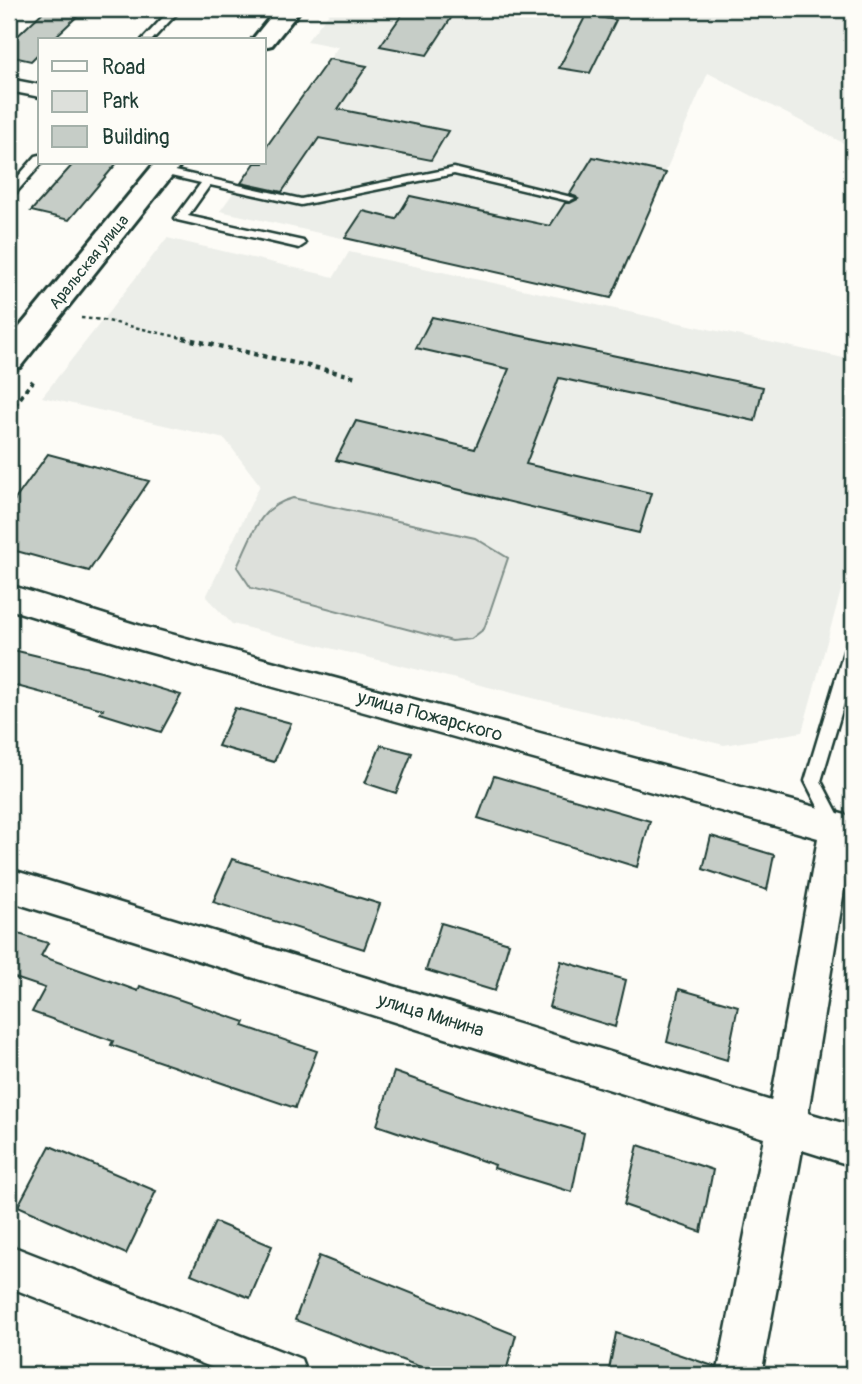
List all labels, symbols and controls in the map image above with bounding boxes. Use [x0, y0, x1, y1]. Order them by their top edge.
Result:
legend [38, 38, 266, 164]
text: Road [102, 54, 146, 81]
text: Park [102, 88, 139, 115]
text: Building [102, 124, 169, 151]
street label: Аральская улица [45, 211, 133, 313]
street label: улица Пожарского [354, 685, 505, 747]
street label: улица Минина [374, 987, 487, 1043]

